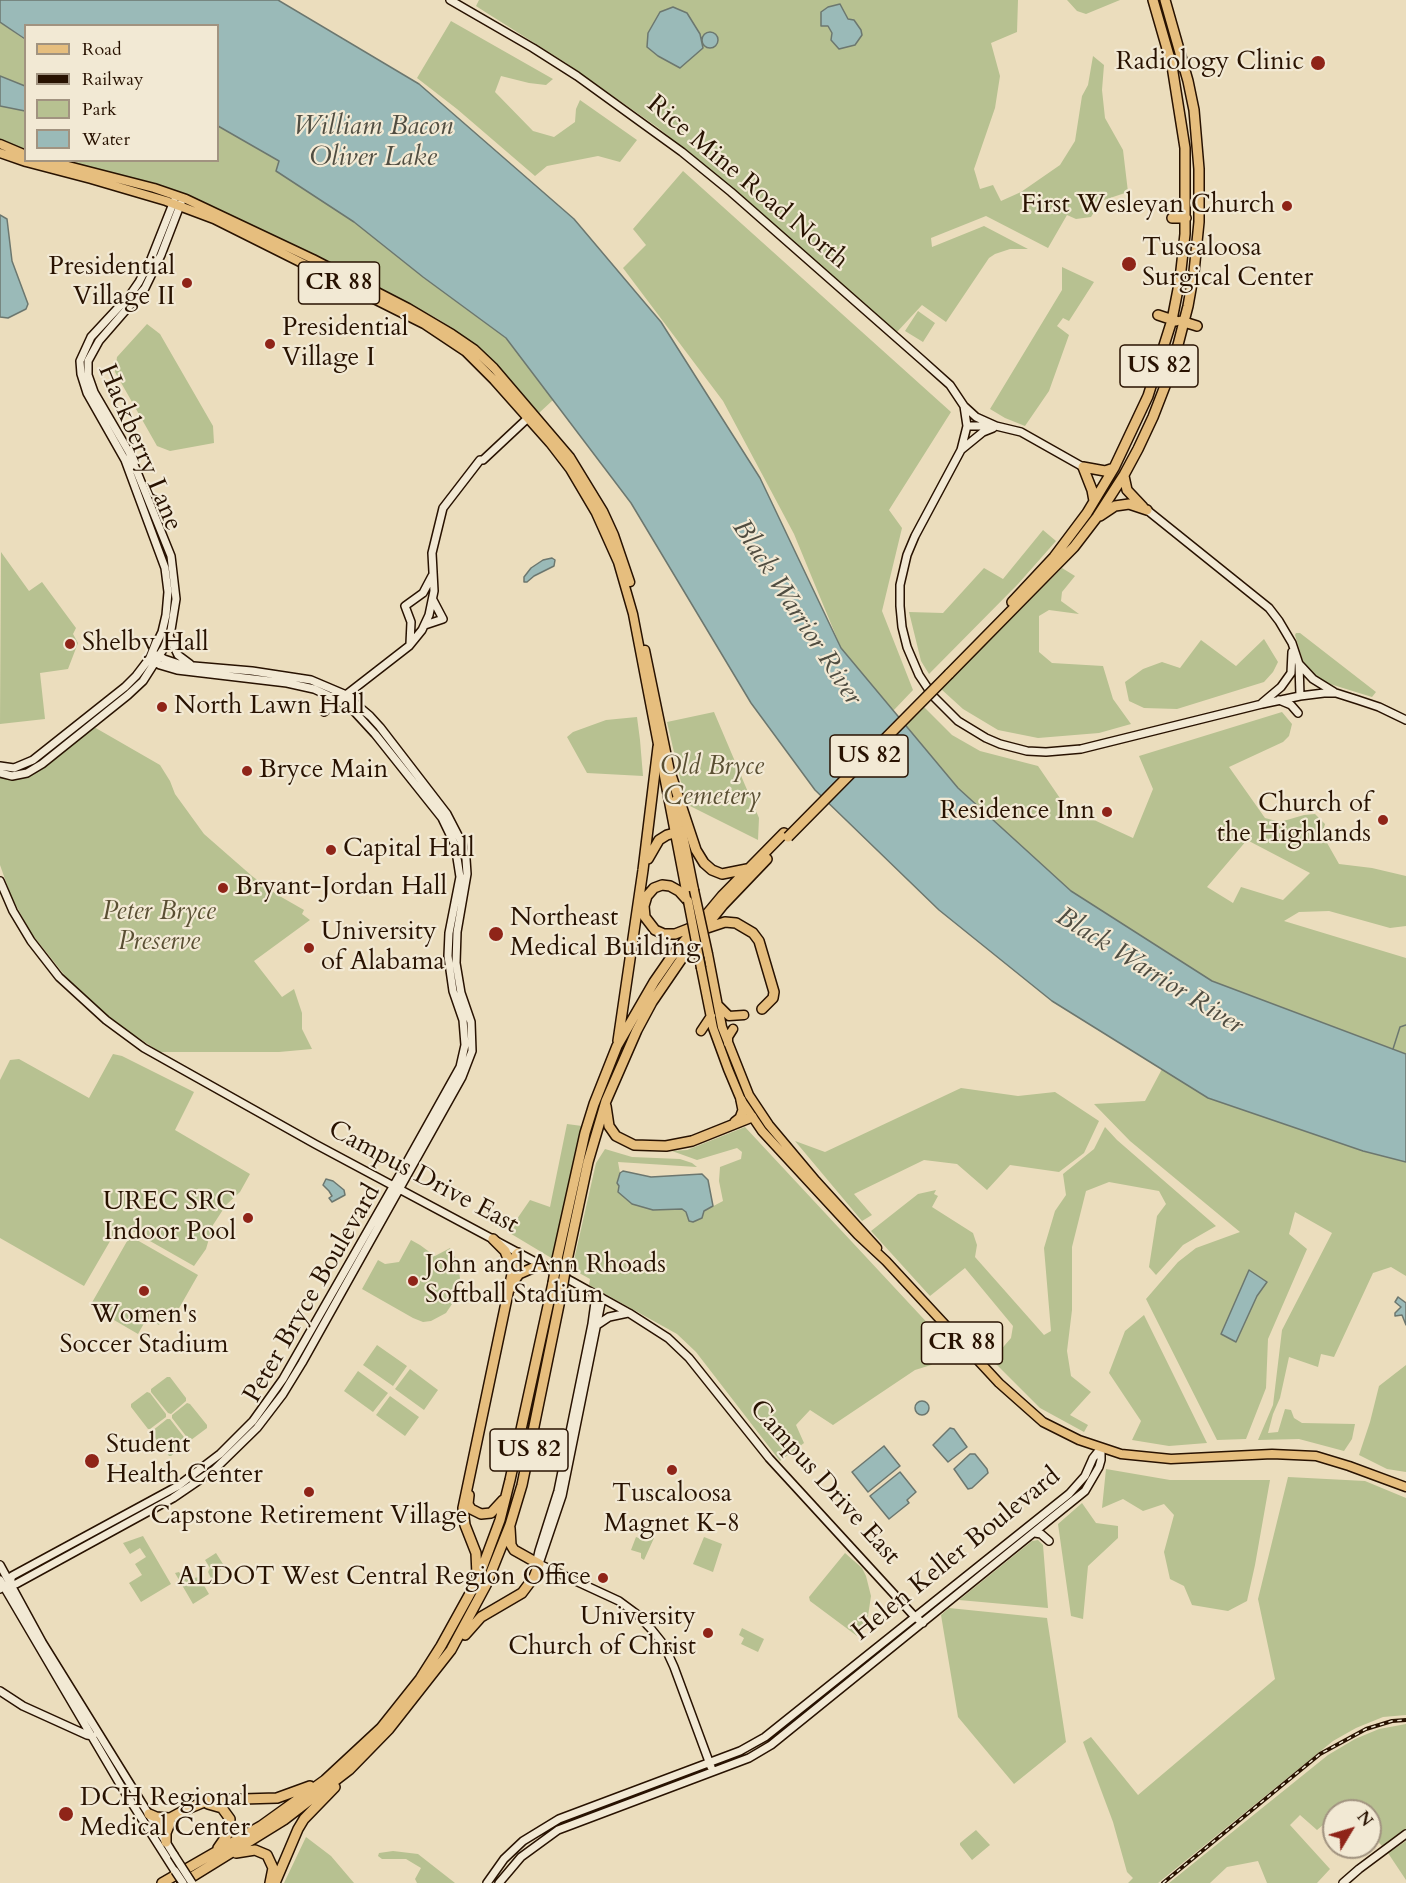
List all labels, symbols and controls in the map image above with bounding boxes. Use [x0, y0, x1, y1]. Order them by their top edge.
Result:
legend [24, 24, 219, 162]
text: Road [82, 37, 122, 62]
place label: Radiology Clinic [1116, 47, 1304, 79]
marker: Radiology Clinic [1309, 54, 1327, 72]
text: Railway [82, 67, 144, 92]
street label: Rice Mine Road North [640, 90, 854, 276]
text: Park [82, 97, 117, 122]
water label: William Bacon Oliver Lake [293, 112, 453, 175]
text: Water [82, 127, 130, 152]
place label: First Wesleyan Church [1021, 190, 1275, 222]
marker: First Wesleyan Church [1280, 199, 1294, 213]
place label: Tuscaloosa Surgical Center [1142, 233, 1313, 294]
place label: Presidential Village II [49, 252, 175, 314]
marker: Tuscaloosa Surgical Center [1120, 255, 1138, 273]
road number: CR 88 [298, 262, 380, 304]
marker: Presidential Village II [180, 276, 194, 290]
place label: Presidential Village I [282, 313, 408, 374]
marker: Presidential Village I [263, 337, 277, 351]
road number: US 82 [1120, 345, 1198, 387]
street label: Hackberry Lane [90, 360, 188, 536]
water label: Black Warrior River [724, 514, 868, 712]
place label: Shelby Hall [82, 628, 209, 660]
marker: Shelby Hall [63, 637, 77, 651]
place label: North Lawn Hall [174, 691, 365, 723]
marker: North Lawn Hall [155, 700, 169, 714]
road number: US 82 [830, 735, 908, 777]
park label: Old Bryce Cemetery [660, 752, 764, 814]
place label: Bryce Main [259, 755, 388, 787]
marker: Bryce Main [240, 764, 254, 778]
place label: Church of the Highlands [1217, 789, 1371, 850]
place label: Residence Inn [940, 796, 1095, 828]
marker: Residence Inn [1100, 805, 1114, 819]
marker: Church of the Highlands [1376, 813, 1390, 827]
place label: Capital Hall [343, 834, 475, 866]
marker: Capital Hall [324, 843, 338, 857]
place label: Bryant-Jordan Hall [235, 872, 447, 904]
marker: Bryant-Jordan Hall [216, 881, 230, 895]
park label: Peter Bryce Preserve [102, 897, 216, 958]
water label: Black Warrior River [1049, 901, 1249, 1043]
place label: Northeast Medical Building [510, 903, 701, 964]
place label: University of Alabama [321, 917, 445, 978]
marker: Northeast Medical Building [487, 925, 505, 943]
marker: University of Alabama [302, 941, 316, 955]
street label: Campus Drive East [323, 1115, 523, 1241]
street label: Peter Bryce Boulevard [238, 1179, 388, 1409]
place label: UREC SRC Indoor Pool [103, 1187, 236, 1248]
marker: UREC SRC Indoor Pool [241, 1211, 255, 1225]
place label: John and Ann Rhoads Softball Stadium [425, 1250, 666, 1312]
marker: John and Ann Rhoads Softball Stadium [406, 1274, 420, 1288]
marker: Women's Soccer Stadium [137, 1284, 151, 1298]
place label: Women's Soccer Stadium [60, 1300, 228, 1362]
road number: CR 88 [922, 1322, 1002, 1364]
street label: Campus Drive East [742, 1394, 906, 1572]
road number: US 82 [490, 1429, 568, 1471]
place label: Student Health Center [106, 1430, 263, 1492]
marker: Student Health Center [83, 1452, 101, 1470]
street label: Helen Keller Boulevard [847, 1462, 1067, 1648]
marker: Tuscaloosa Magnet K-8 [665, 1463, 679, 1477]
place label: Tuscaloosa Magnet K-8 [604, 1479, 740, 1540]
marker: Capstone Retirement Village [302, 1485, 316, 1499]
place label: Capstone Retirement Village [150, 1501, 468, 1533]
place label: ALDOT West Central Region Office [178, 1562, 591, 1594]
marker: ALDOT West Central Region Office [596, 1571, 610, 1585]
place label: University Church of Christ [508, 1602, 696, 1664]
marker: University Church of Christ [701, 1626, 715, 1640]
place label: DCH Regional Medical Center [80, 1783, 250, 1844]
north arrow [1322, 1799, 1382, 1859]
marker: DCH Regional Medical Center [57, 1805, 75, 1823]
text: N [1352, 1807, 1378, 1831]

